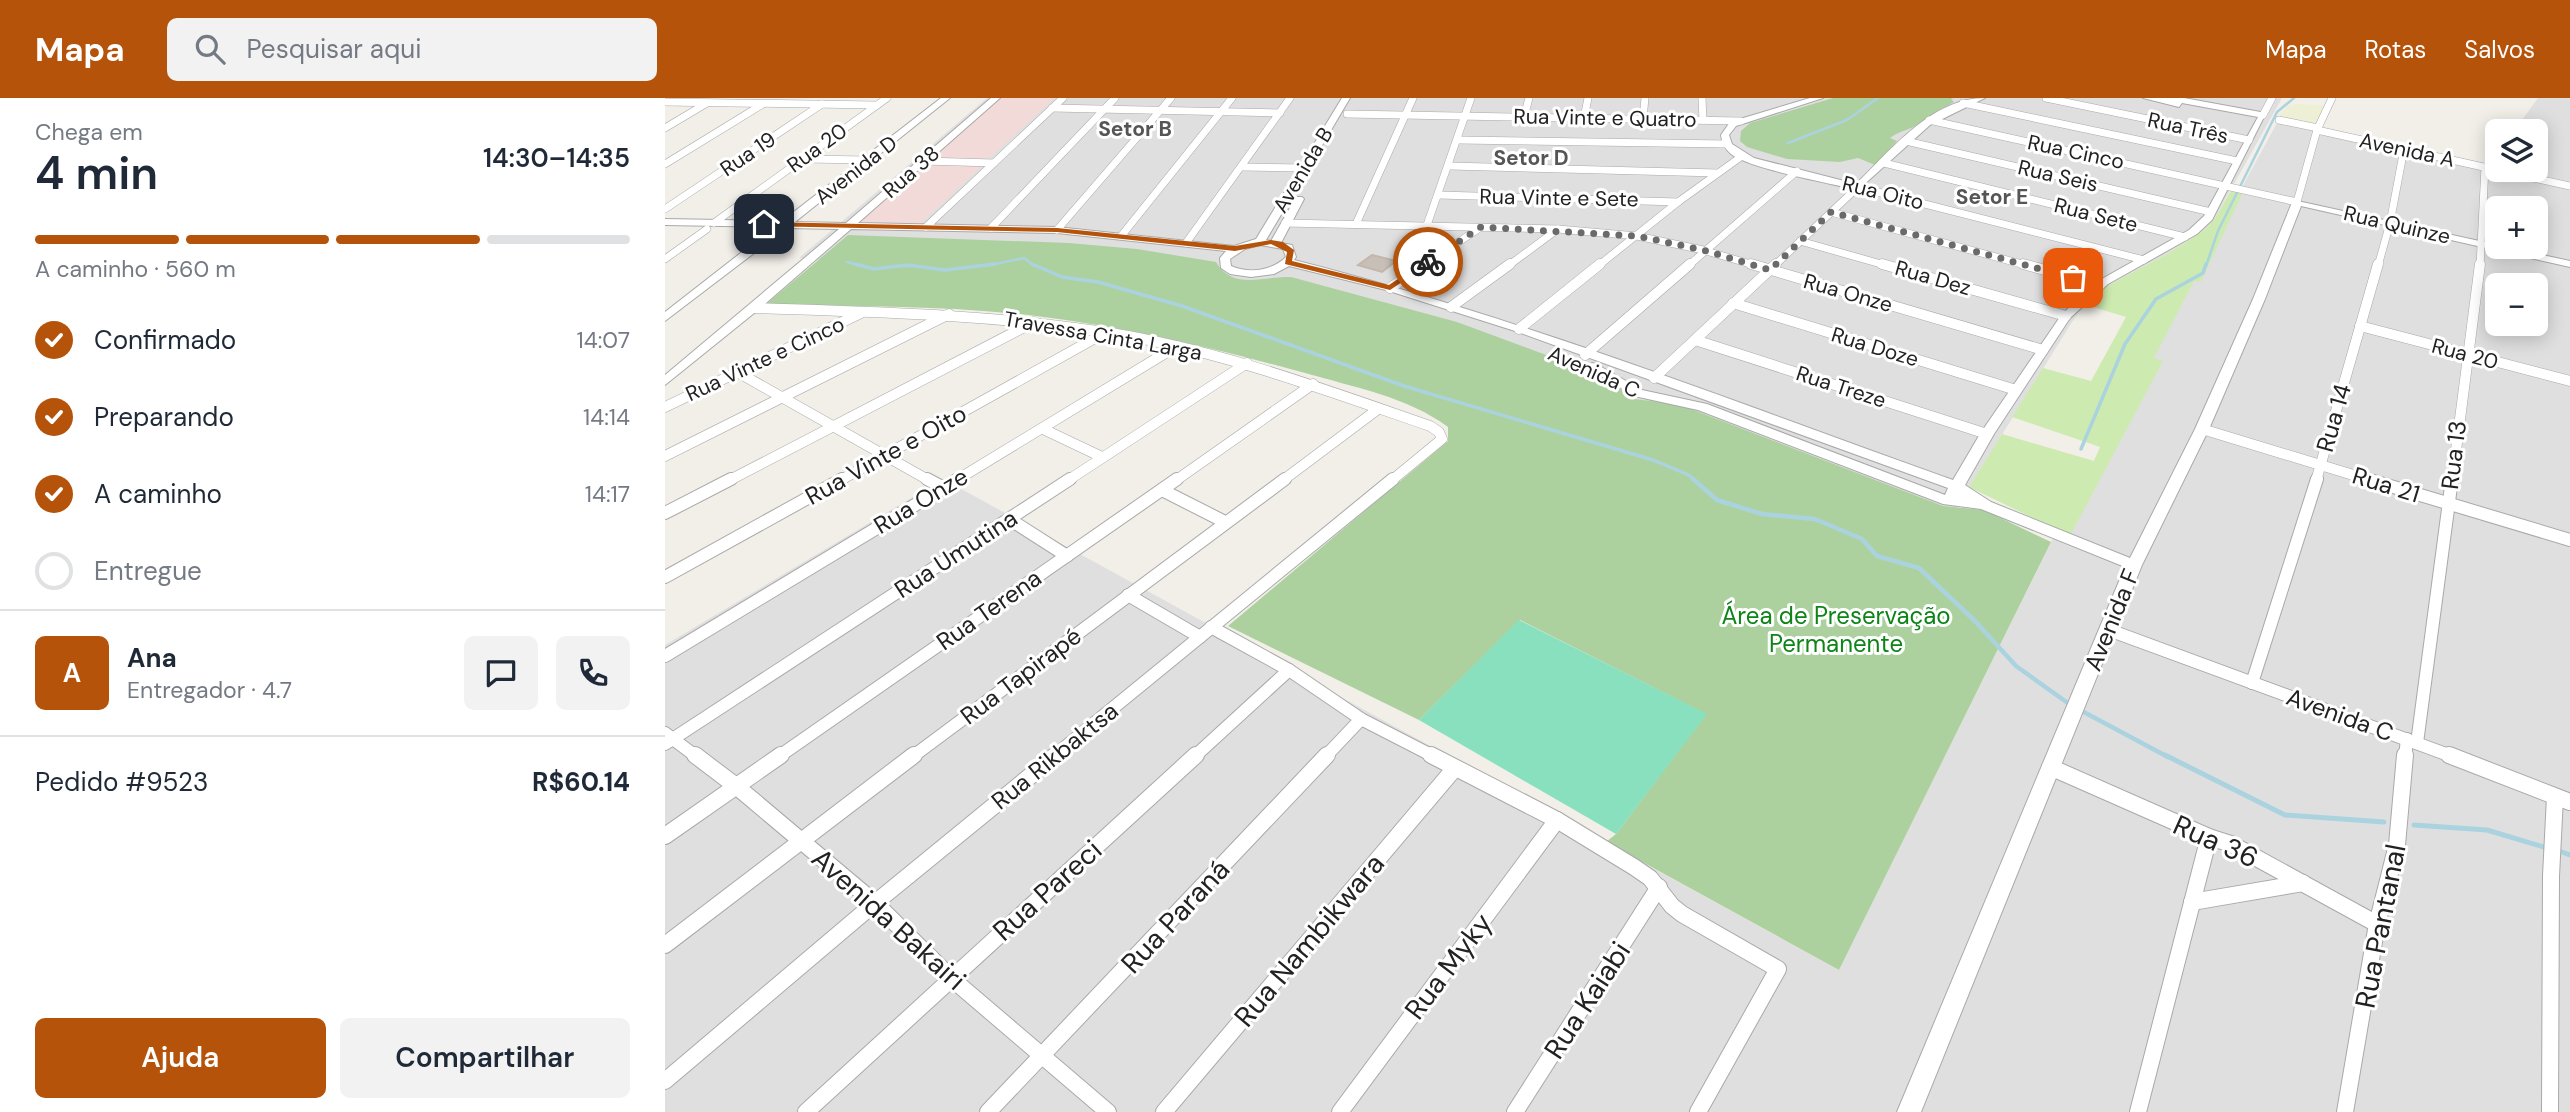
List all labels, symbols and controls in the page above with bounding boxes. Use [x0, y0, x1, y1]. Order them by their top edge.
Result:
search box [167, 18, 657, 81]
text: Mapa [35, 28, 125, 71]
icon: search [191, 30, 229, 68]
text: Pesquisar aqui [247, 32, 421, 66]
text: Mapa [2265, 34, 2327, 65]
text: Rotas [2365, 34, 2426, 65]
text: Salvos [2464, 34, 2535, 65]
street label: Rua Vinte e Quatro [1513, 102, 1697, 134]
street label: Rua Três [2145, 106, 2231, 150]
district label: Setor B [1098, 115, 1172, 143]
text: Chega em [35, 117, 143, 147]
street label: Rua 20 [781, 117, 853, 179]
map controls [2485, 119, 2548, 336]
button: layers [2485, 119, 2548, 182]
street label: Avenida B [1266, 122, 1340, 218]
street label: Rua 19 [715, 125, 781, 183]
street label: Avenida A [2357, 126, 2457, 174]
street label: Rua Cinco [2025, 128, 2127, 176]
street label: Avenida D [809, 129, 903, 211]
street label: Rua 38 [877, 140, 945, 204]
text: 14:30–14:35 [483, 141, 630, 175]
text: 4 min [35, 143, 158, 203]
district label: Setor D [1493, 144, 1569, 172]
street label: Rua Seis [2015, 153, 2101, 199]
street label: Rua Oito [1839, 169, 1927, 217]
street label: Rua Vinte e Sete [1479, 183, 1639, 213]
district label: Setor E [1956, 183, 2028, 211]
street label: Rua Sete [2051, 191, 2141, 239]
pin [734, 194, 794, 254]
button: + [2485, 196, 2548, 259]
street label: Rua Quinze [2341, 199, 2453, 251]
icon: home [745, 205, 783, 243]
courier [1393, 227, 1463, 297]
icon: bike [1409, 243, 1447, 281]
pin [2043, 248, 2103, 308]
text: A caminho · 560 m [35, 254, 236, 284]
street label: Rua Dez [1892, 254, 1974, 302]
icon: bag [2054, 259, 2092, 297]
street label: Rua Onze [1800, 267, 1896, 319]
button: − [2485, 273, 2548, 336]
street label: Travessa Cinta Larga [1002, 305, 1204, 367]
street label: Rua Vinte e Cinco [681, 310, 849, 408]
street label: Rua Doze [1828, 320, 1922, 374]
icon: check [35, 321, 73, 359]
text: Confirmado [94, 323, 236, 357]
text: 14:07 [577, 325, 630, 355]
street label: Rua 20 [2429, 332, 2501, 376]
street label: Avenida C [1544, 339, 1644, 405]
street label: Rua Treze [1792, 359, 1890, 415]
street label: Rua 14 [2309, 380, 2358, 456]
street label: Rua Vinte e Oito [800, 397, 972, 512]
icon: check [35, 398, 73, 436]
text: Preparando [94, 400, 234, 434]
text: 14:14 [583, 402, 630, 432]
street label: Rua 13 [2434, 419, 2473, 491]
street label: Rua Onze [868, 460, 973, 541]
street label: Rua 21 [2349, 460, 2424, 509]
icon: check [35, 475, 73, 513]
text: A caminho [94, 477, 222, 511]
text: 14:17 [585, 479, 630, 509]
street label: Rua Umutina [888, 502, 1023, 605]
text: Entregue [94, 554, 202, 588]
street label: Rua Terena [930, 562, 1047, 657]
street label: Avenida F [2077, 564, 2146, 675]
park label: Área de Preservação Permanente [1721, 600, 1951, 659]
street label: Rua Tapirapé [954, 620, 1087, 731]
button: chat [464, 636, 538, 710]
button: phone [556, 636, 630, 710]
text: Ana [127, 641, 177, 675]
text: A [63, 656, 81, 690]
text: Entregador · 4.7 [127, 675, 292, 705]
street label: Avenida C [2282, 681, 2398, 748]
street label: Rua Rikbaktsa [985, 695, 1124, 816]
text: Pedido #9523 [35, 765, 208, 799]
text: R$60.14 [532, 765, 630, 799]
street label: Rua 36 [2167, 806, 2264, 877]
street label: Rua Pareci [985, 832, 1110, 949]
street label: Avenida Bakairi [804, 840, 974, 998]
street label: Rua Pantanal [2346, 841, 2414, 1011]
street label: Rua Nambikwara [1226, 846, 1393, 1035]
street label: Rua Paraná [1113, 851, 1238, 981]
street label: Rua Myky [1396, 906, 1501, 1027]
street label: Rua Kaiabi [1536, 935, 1639, 1066]
button: Ajuda [35, 1018, 326, 1098]
button: Compartilhar [340, 1018, 630, 1098]

